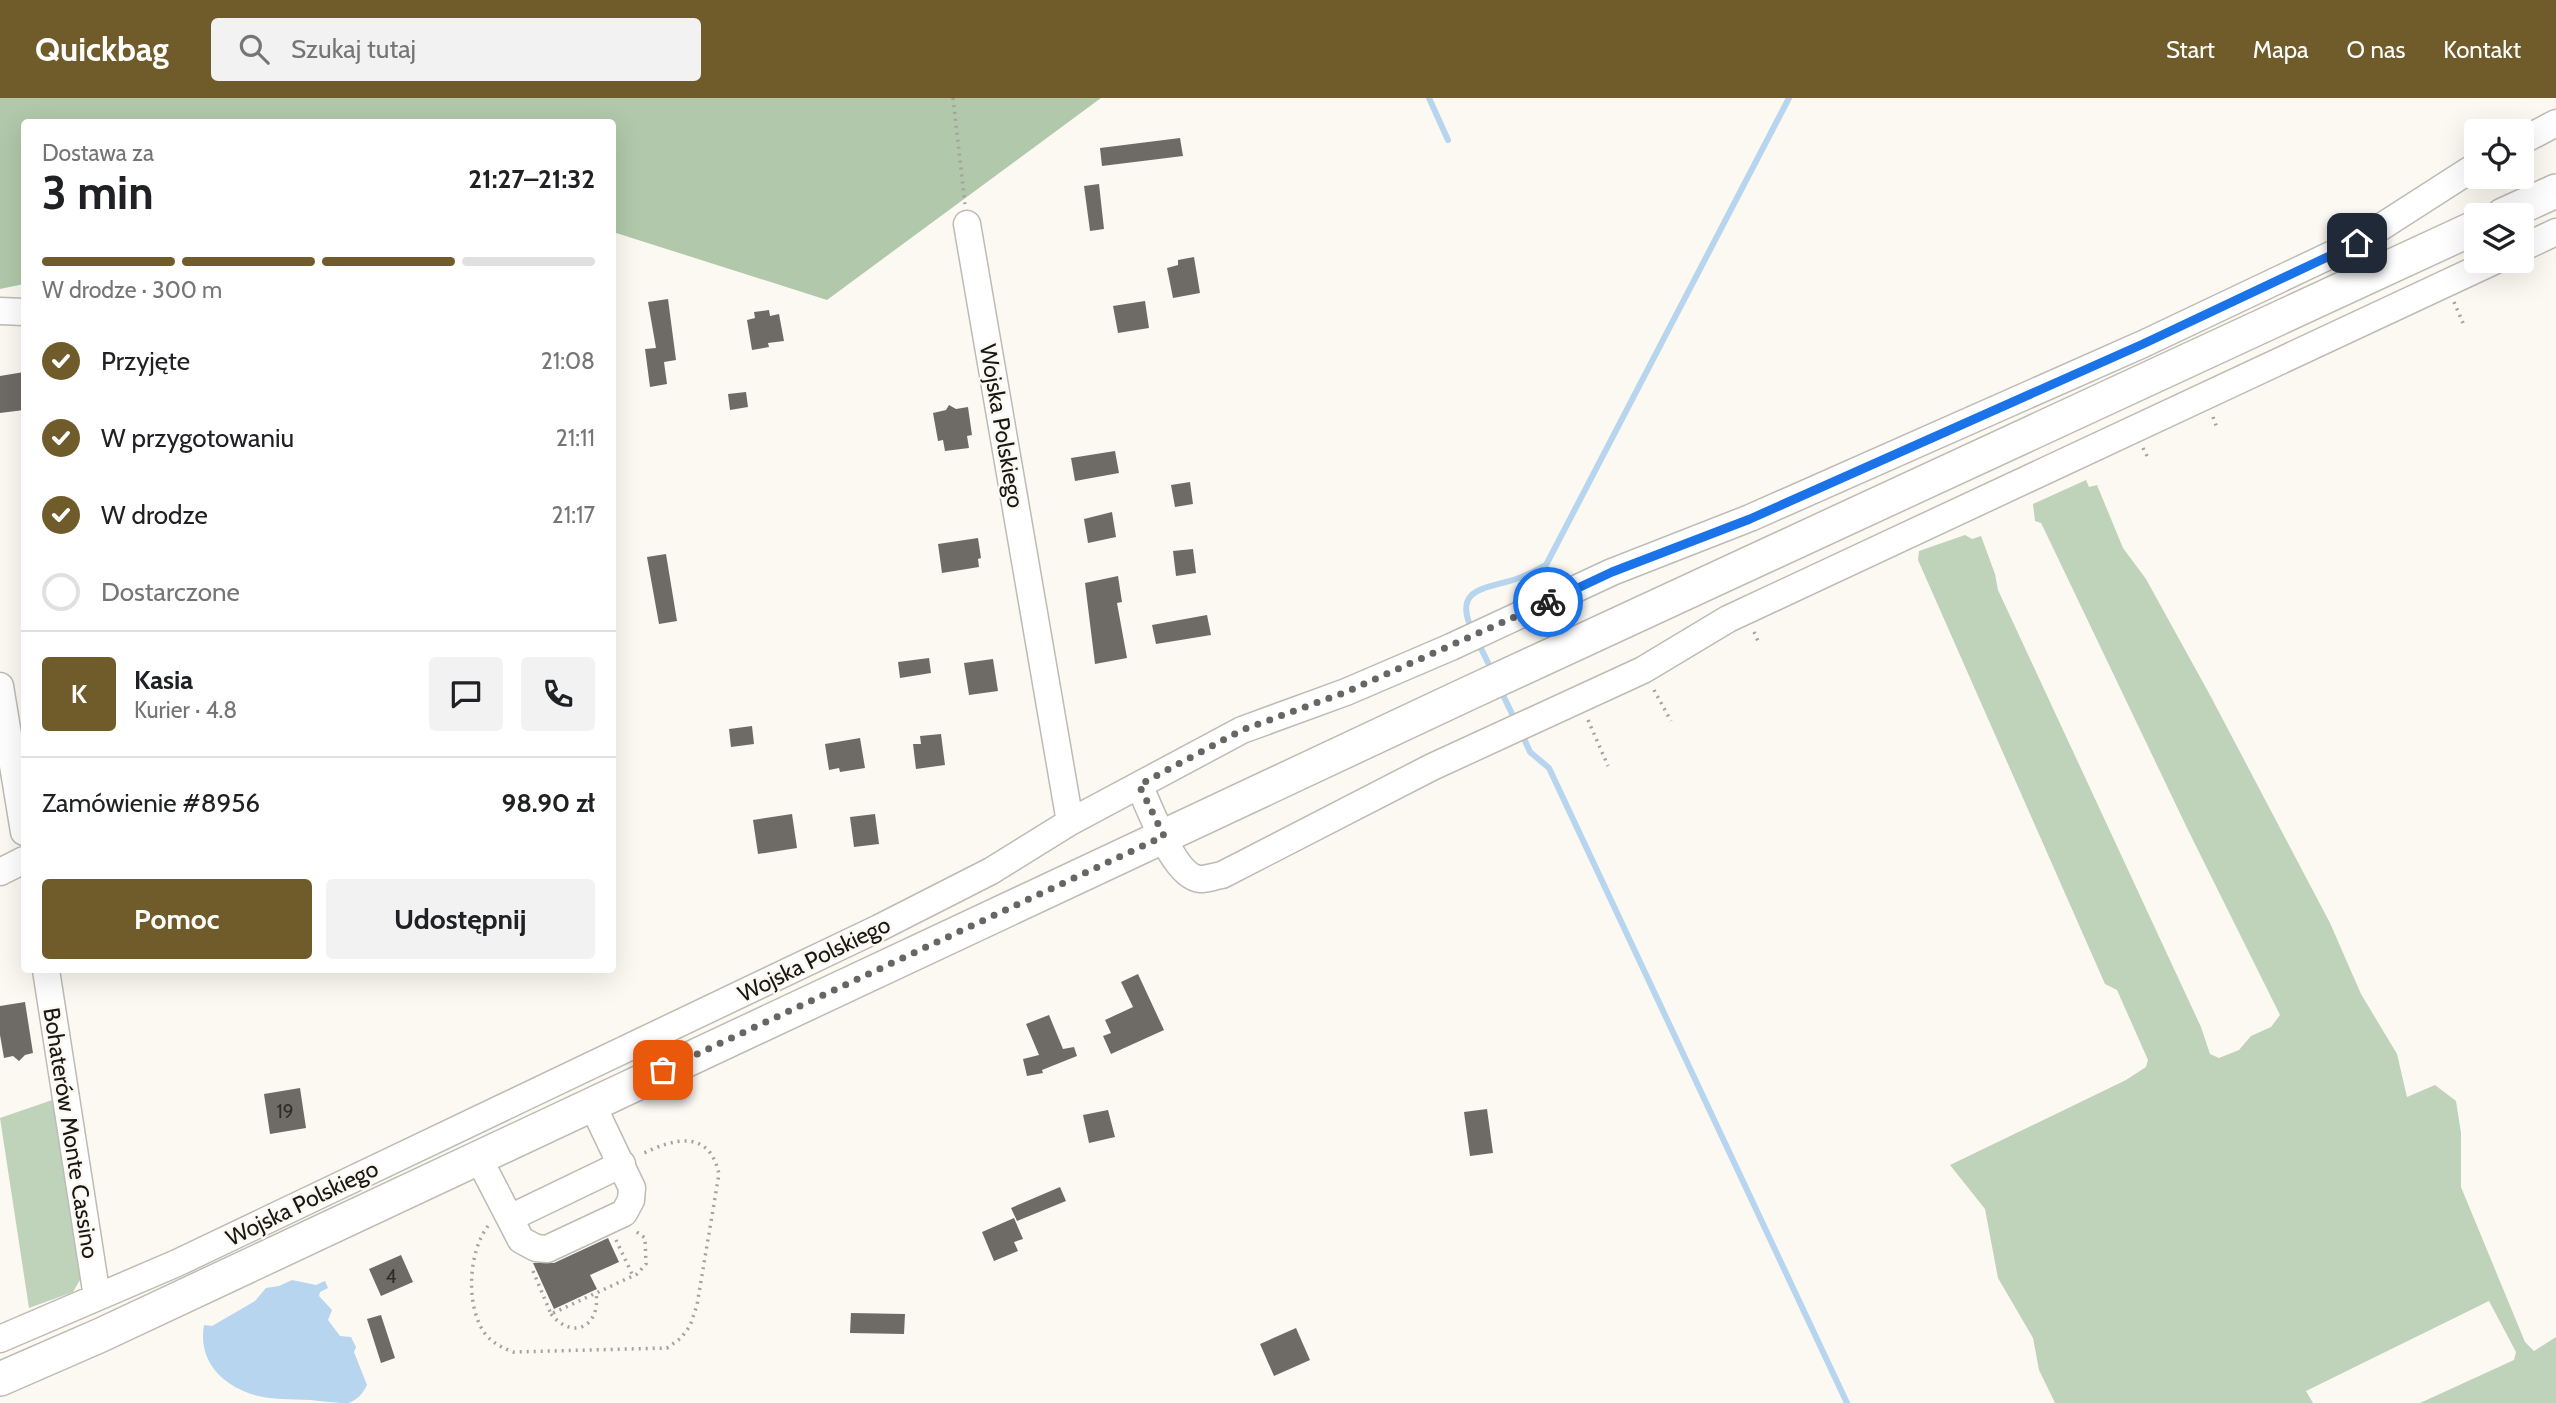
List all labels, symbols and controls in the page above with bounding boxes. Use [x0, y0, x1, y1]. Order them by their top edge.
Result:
search box [211, 18, 701, 81]
text: Quickbag [35, 29, 169, 69]
icon: search [235, 30, 273, 68]
text: Szukaj tutaj [291, 33, 416, 65]
text: Start [2166, 35, 2215, 64]
text: Mapa [2253, 35, 2309, 64]
text: O nas [2347, 35, 2405, 64]
text: Kontakt [2443, 35, 2521, 64]
map controls [2464, 119, 2534, 273]
button: locate [2464, 119, 2534, 189]
text: Dostawa za [42, 139, 154, 167]
text: 21:27–21:32 [468, 163, 595, 195]
text: 3 min [42, 165, 154, 221]
button: layers [2464, 203, 2534, 273]
pin [2327, 213, 2387, 273]
icon: home [2338, 224, 2376, 262]
text: W drodze · 300 m [42, 276, 222, 304]
icon: check [42, 342, 80, 380]
street label: Wojska Polskiego [974, 342, 1030, 510]
text: Przyjęte [101, 345, 190, 377]
text: 21:08 [541, 347, 595, 375]
icon: check [42, 419, 80, 457]
text: W przygotowaniu [101, 422, 294, 454]
text: 21:11 [556, 424, 595, 452]
icon: check [42, 496, 80, 534]
text: W drodze [101, 499, 208, 531]
text: 21:17 [552, 501, 595, 529]
courier [1513, 567, 1583, 637]
text: Dostarczone [101, 576, 240, 608]
icon: bike [1529, 583, 1567, 621]
button: chat [429, 657, 503, 731]
button: phone [521, 657, 595, 731]
text: Kasia [134, 664, 193, 696]
text: K [71, 678, 87, 710]
text: Kurier · 4.8 [134, 696, 237, 724]
text: Zamówienie #8956 [42, 787, 260, 819]
text: 98.90 zł [502, 787, 595, 819]
button: Pomoc [42, 879, 312, 959]
button: Udostępnij [326, 879, 595, 959]
street label: Wojska Polskiego [733, 910, 895, 1008]
street label: Bohaterów Monte Cassino [37, 1006, 105, 1260]
pin [633, 1040, 693, 1100]
icon: bag [644, 1051, 682, 1089]
house number: 19 [277, 1100, 294, 1123]
street label: Wojska Polskiego [221, 1154, 383, 1252]
house number: 4 [386, 1265, 397, 1288]

